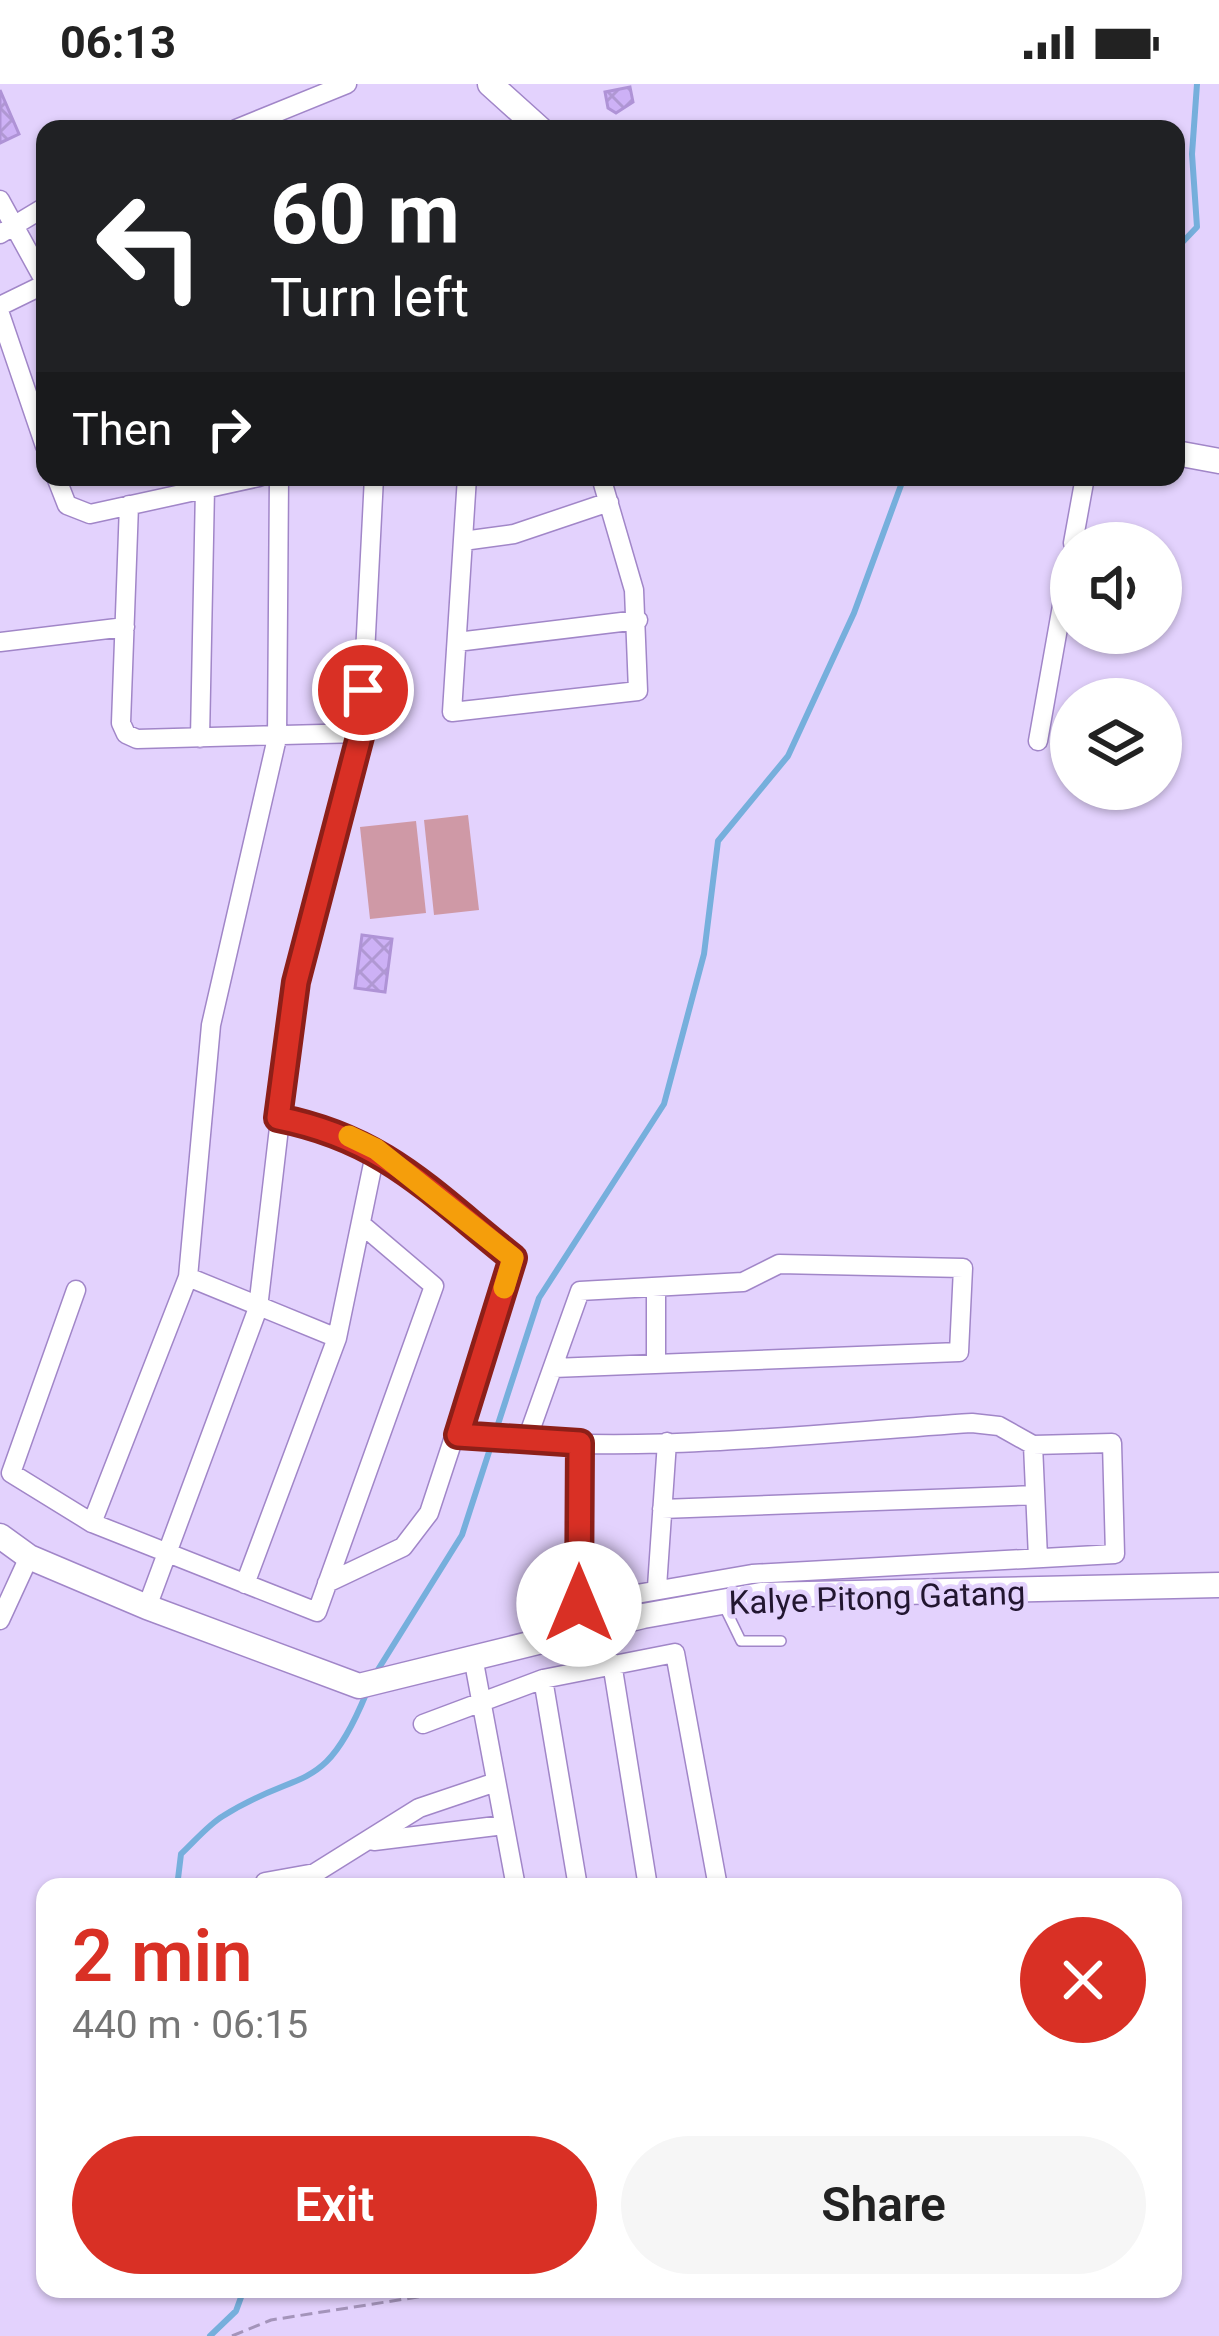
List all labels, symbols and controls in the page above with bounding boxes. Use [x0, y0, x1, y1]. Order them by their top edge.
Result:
text: 06:13 [60, 16, 176, 69]
text: 60 m [270, 165, 460, 264]
icon: left [72, 168, 228, 324]
text: Turn left [270, 266, 469, 329]
icon: right [196, 396, 262, 462]
text: Then [72, 403, 172, 456]
map controls [1050, 522, 1182, 810]
button: sound [1050, 522, 1182, 654]
pin [312, 639, 414, 741]
icon: arrive [330, 657, 396, 723]
button: layers [1050, 678, 1182, 810]
position arrow [516, 1541, 642, 1667]
street label: Kalye Pitong Gatang [728, 1573, 1026, 1622]
text: 2 min [72, 1914, 253, 1999]
button: close [1020, 1917, 1146, 2043]
text: 440 m · 06:15 [72, 2002, 308, 2048]
button: Exit [72, 2136, 597, 2274]
button: Share [621, 2136, 1146, 2274]

